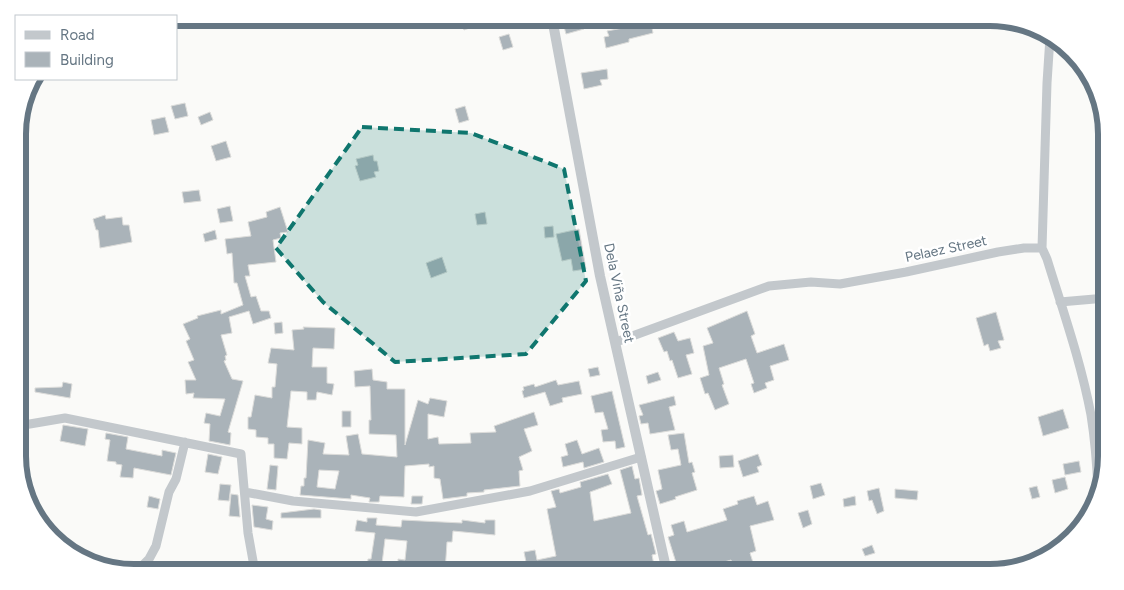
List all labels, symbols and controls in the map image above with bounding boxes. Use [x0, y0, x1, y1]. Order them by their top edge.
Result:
legend [15, 15, 178, 80]
text: Road [60, 26, 95, 44]
text: Building [60, 51, 114, 69]
street label: Pelaez Street [904, 232, 988, 266]
street label: Dela Viña Street [600, 242, 638, 344]

